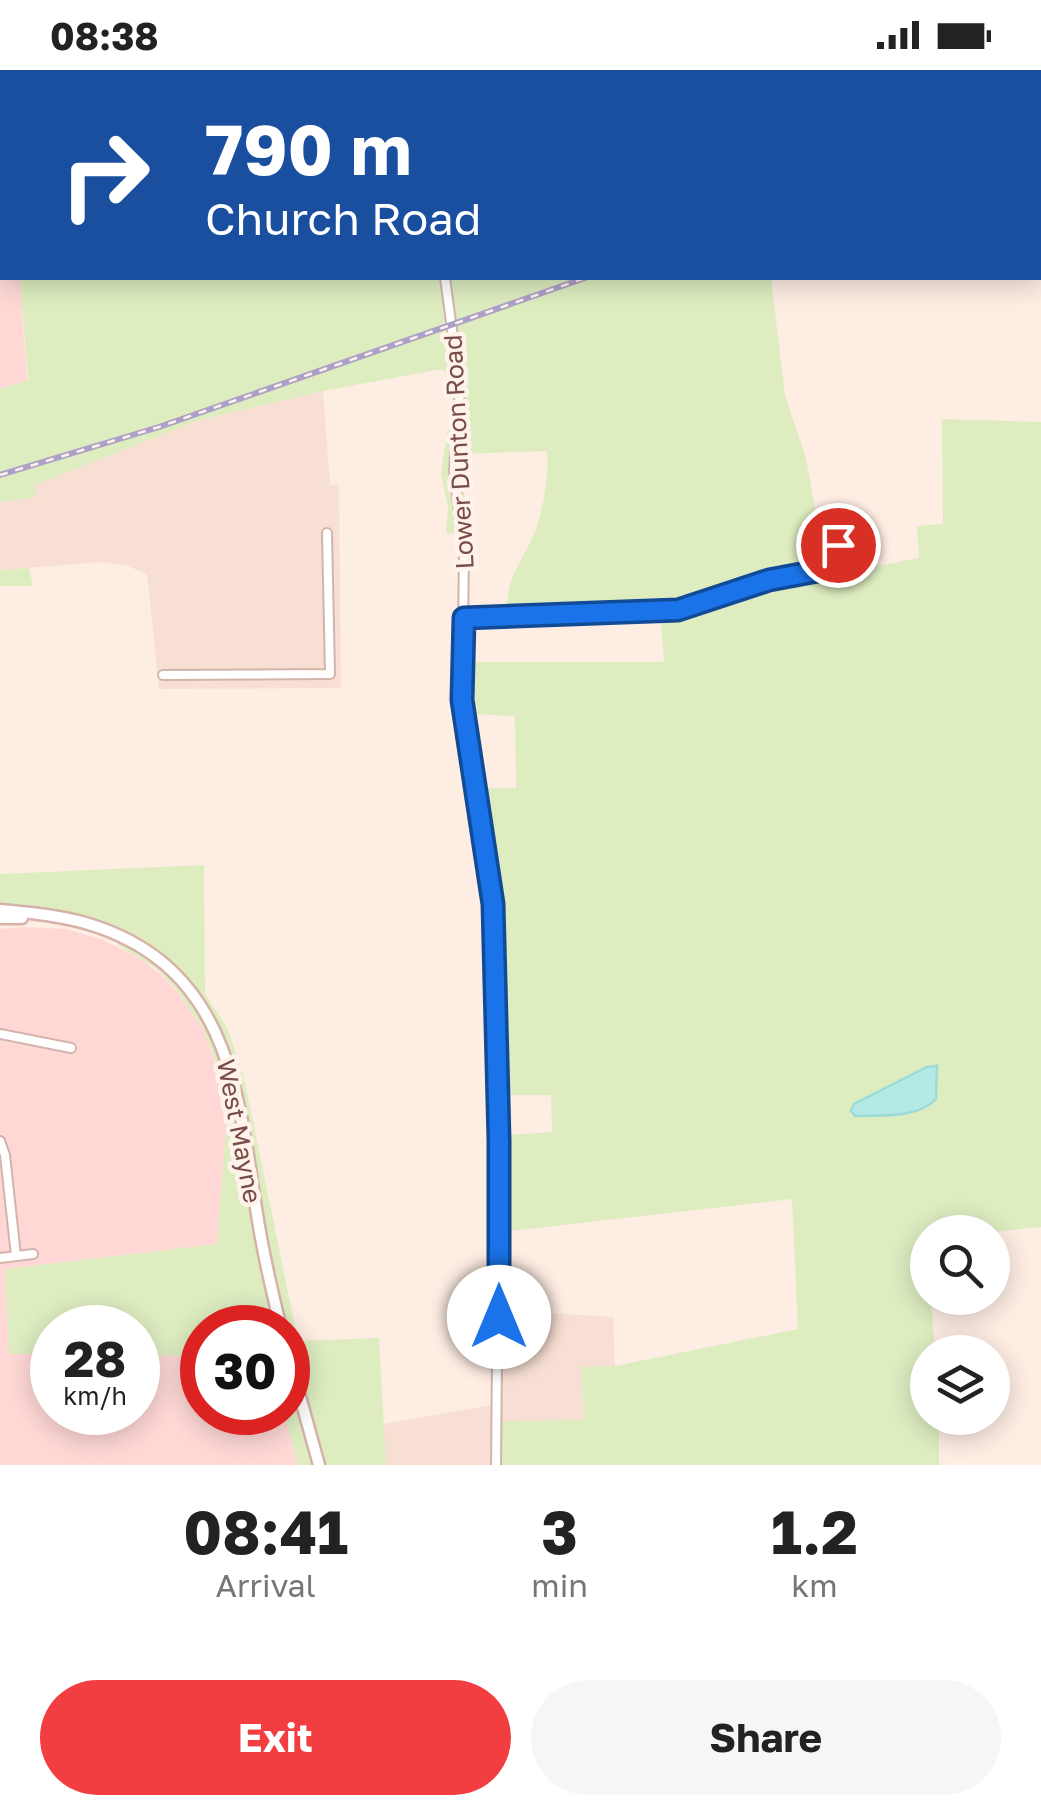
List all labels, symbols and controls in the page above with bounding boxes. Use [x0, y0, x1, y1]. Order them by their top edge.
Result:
text: 08:38 [50, 13, 159, 58]
text: 790 m [205, 106, 412, 190]
icon: right [40, 110, 170, 240]
text: Church Road [205, 191, 481, 245]
street label: Lower Dunton Road [436, 334, 480, 570]
pin [796, 503, 881, 588]
icon: arrive [811, 518, 866, 573]
street label: West Mayne [211, 1056, 269, 1206]
map controls [910, 1215, 1010, 1435]
button: search [910, 1215, 1010, 1315]
position arrow [447, 1265, 551, 1369]
speed limit sign: 30 [180, 1305, 310, 1435]
text: 28 [64, 1328, 126, 1388]
button: layers [910, 1335, 1010, 1435]
text: km/h [63, 1380, 127, 1411]
text: 08:41 [183, 1495, 348, 1567]
text: 3 [541, 1495, 578, 1567]
text: 1.2 [771, 1495, 858, 1567]
text: Arrival [216, 1566, 316, 1604]
text: min [531, 1566, 588, 1604]
text: km [791, 1566, 838, 1604]
button: Exit [40, 1680, 511, 1795]
button: Share [531, 1680, 1001, 1795]

